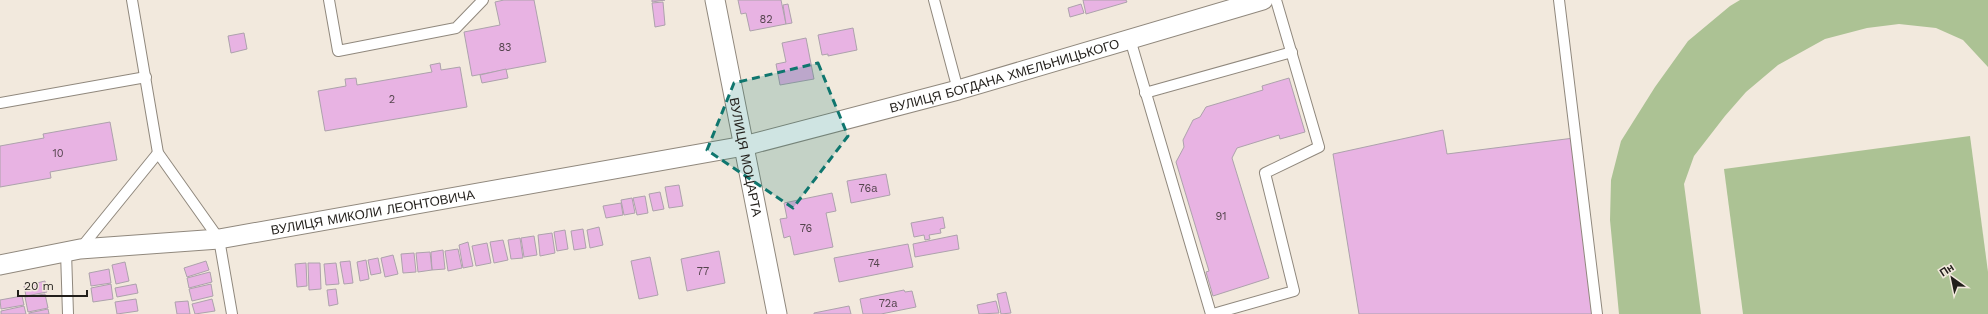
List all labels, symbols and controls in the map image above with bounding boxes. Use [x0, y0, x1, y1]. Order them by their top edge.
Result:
house number: 82 [759, 13, 773, 26]
street label: ВУЛИЦЯ БОГДАНА ХМЕЛЬНИЦЬКОГО [888, 36, 1121, 116]
house number: 83 [499, 41, 511, 54]
house number: 2 [389, 93, 395, 106]
street label: ВУЛИЦЯ МОЦАРТА [726, 96, 765, 218]
house number: 10 [52, 147, 64, 160]
house number: 76а [859, 182, 878, 195]
street label: ВУЛИЦЯ МИКОЛИ ЛЕОНТОВИЧА [270, 187, 476, 238]
house number: 91 [1215, 210, 1227, 223]
house number: 76 [800, 222, 813, 235]
house number: 74 [868, 257, 880, 270]
north arrow [1932, 258, 1972, 298]
text: Пн [1937, 261, 1956, 279]
house number: 77 [697, 265, 709, 278]
scale bar [18, 272, 87, 298]
text: 20 m [24, 279, 54, 293]
house number: 72а [879, 297, 898, 310]

